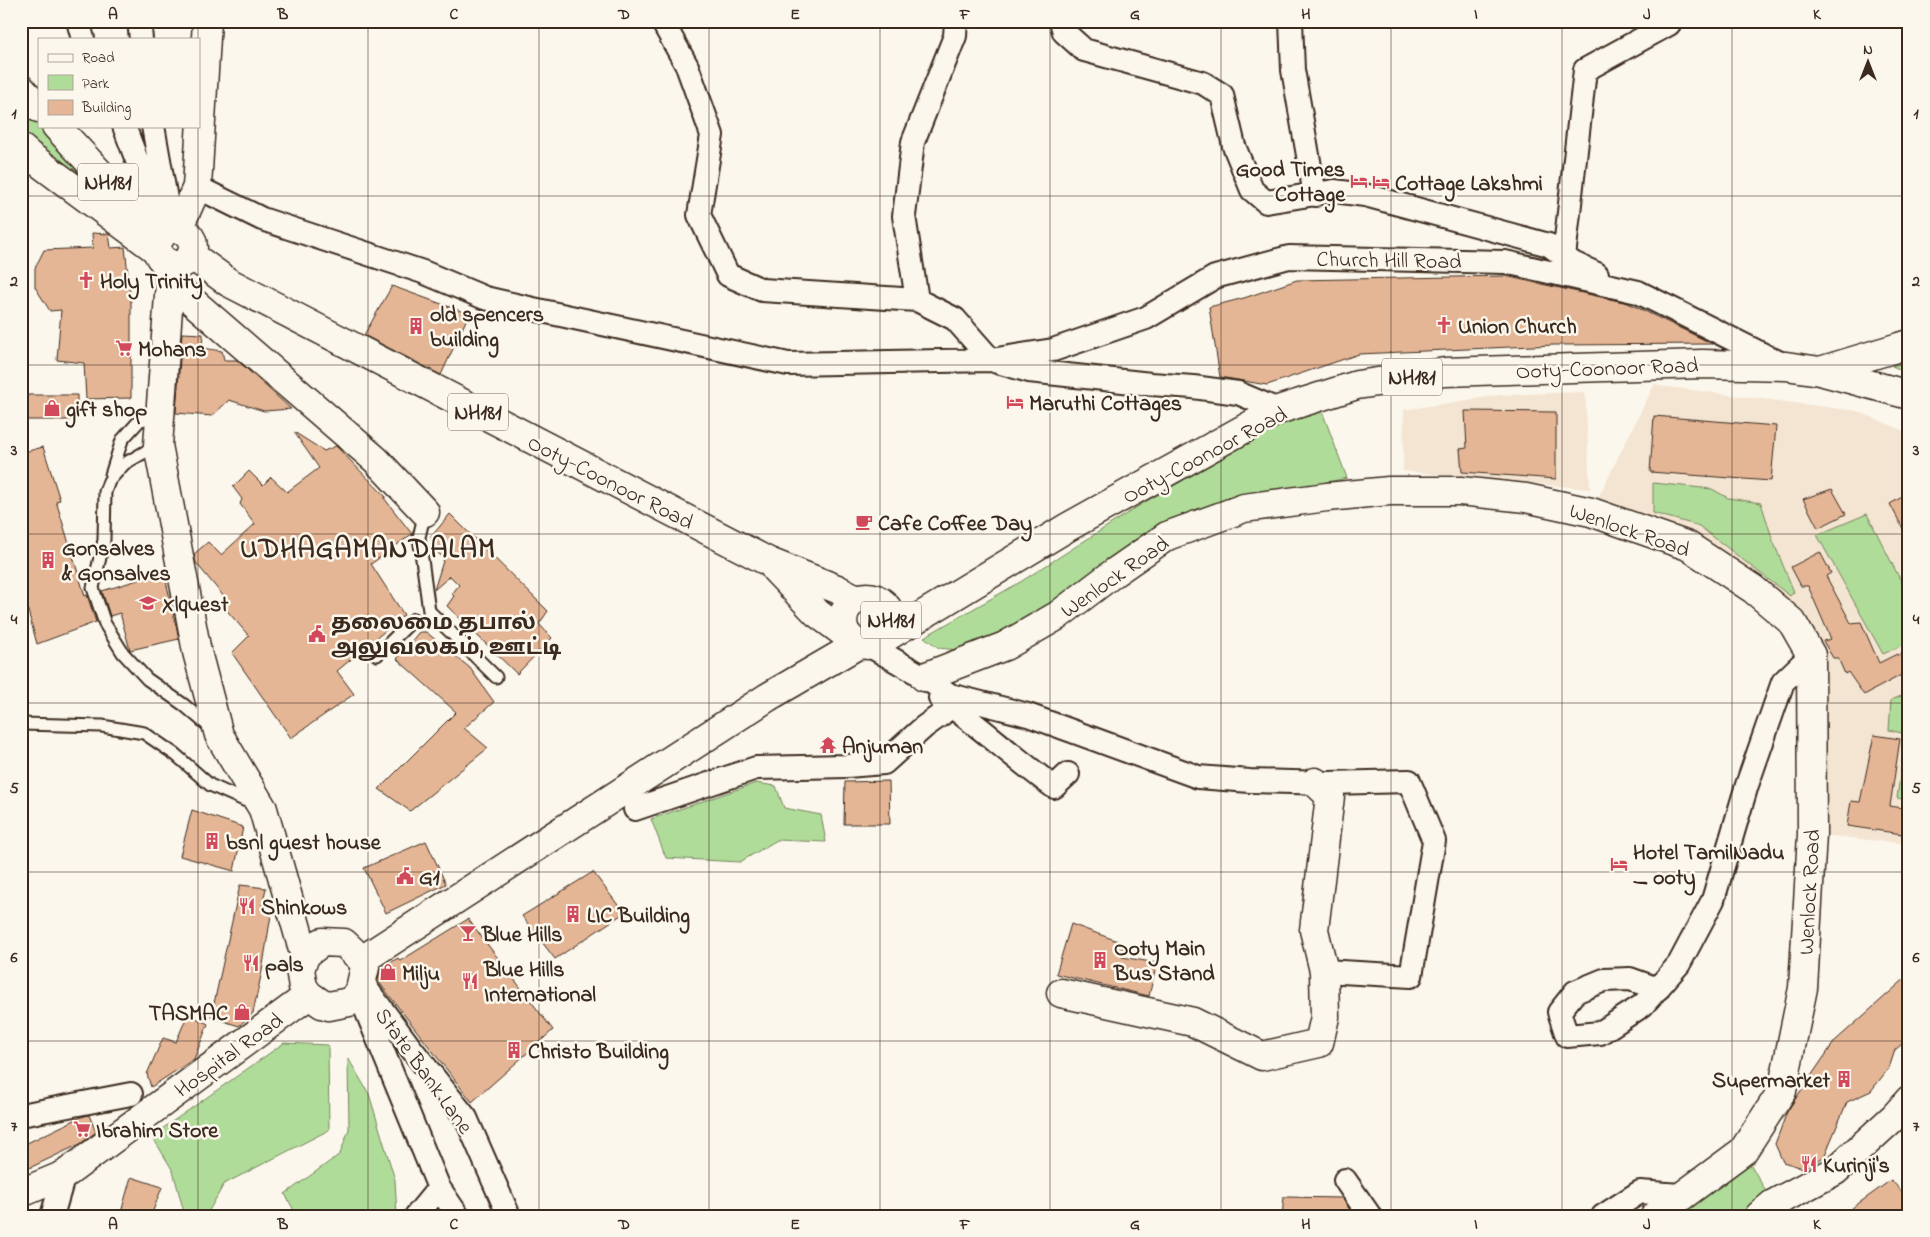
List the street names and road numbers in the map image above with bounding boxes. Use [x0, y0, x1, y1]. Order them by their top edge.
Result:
road number: NH181 [78, 163, 138, 200]
street label: Church Hill Road [1316, 245, 1462, 279]
street label: Ooty-Coonoor Road [1515, 351, 1699, 390]
road number: NH181 [1382, 358, 1442, 396]
road number: NH181 [448, 394, 508, 431]
street label: Ooty-Coonoor Road [1117, 400, 1294, 515]
street label: Ooty-Coonoor Road [521, 428, 698, 540]
street label: Wenlock Road [1564, 496, 1694, 567]
street label: Wenlock Road [1055, 529, 1176, 628]
road number: NH181 [861, 602, 921, 638]
street label: Wenlock Road [1792, 829, 1830, 956]
street label: State Bank Lane [366, 1002, 480, 1142]
street label: Hospital Road [169, 1006, 291, 1107]

